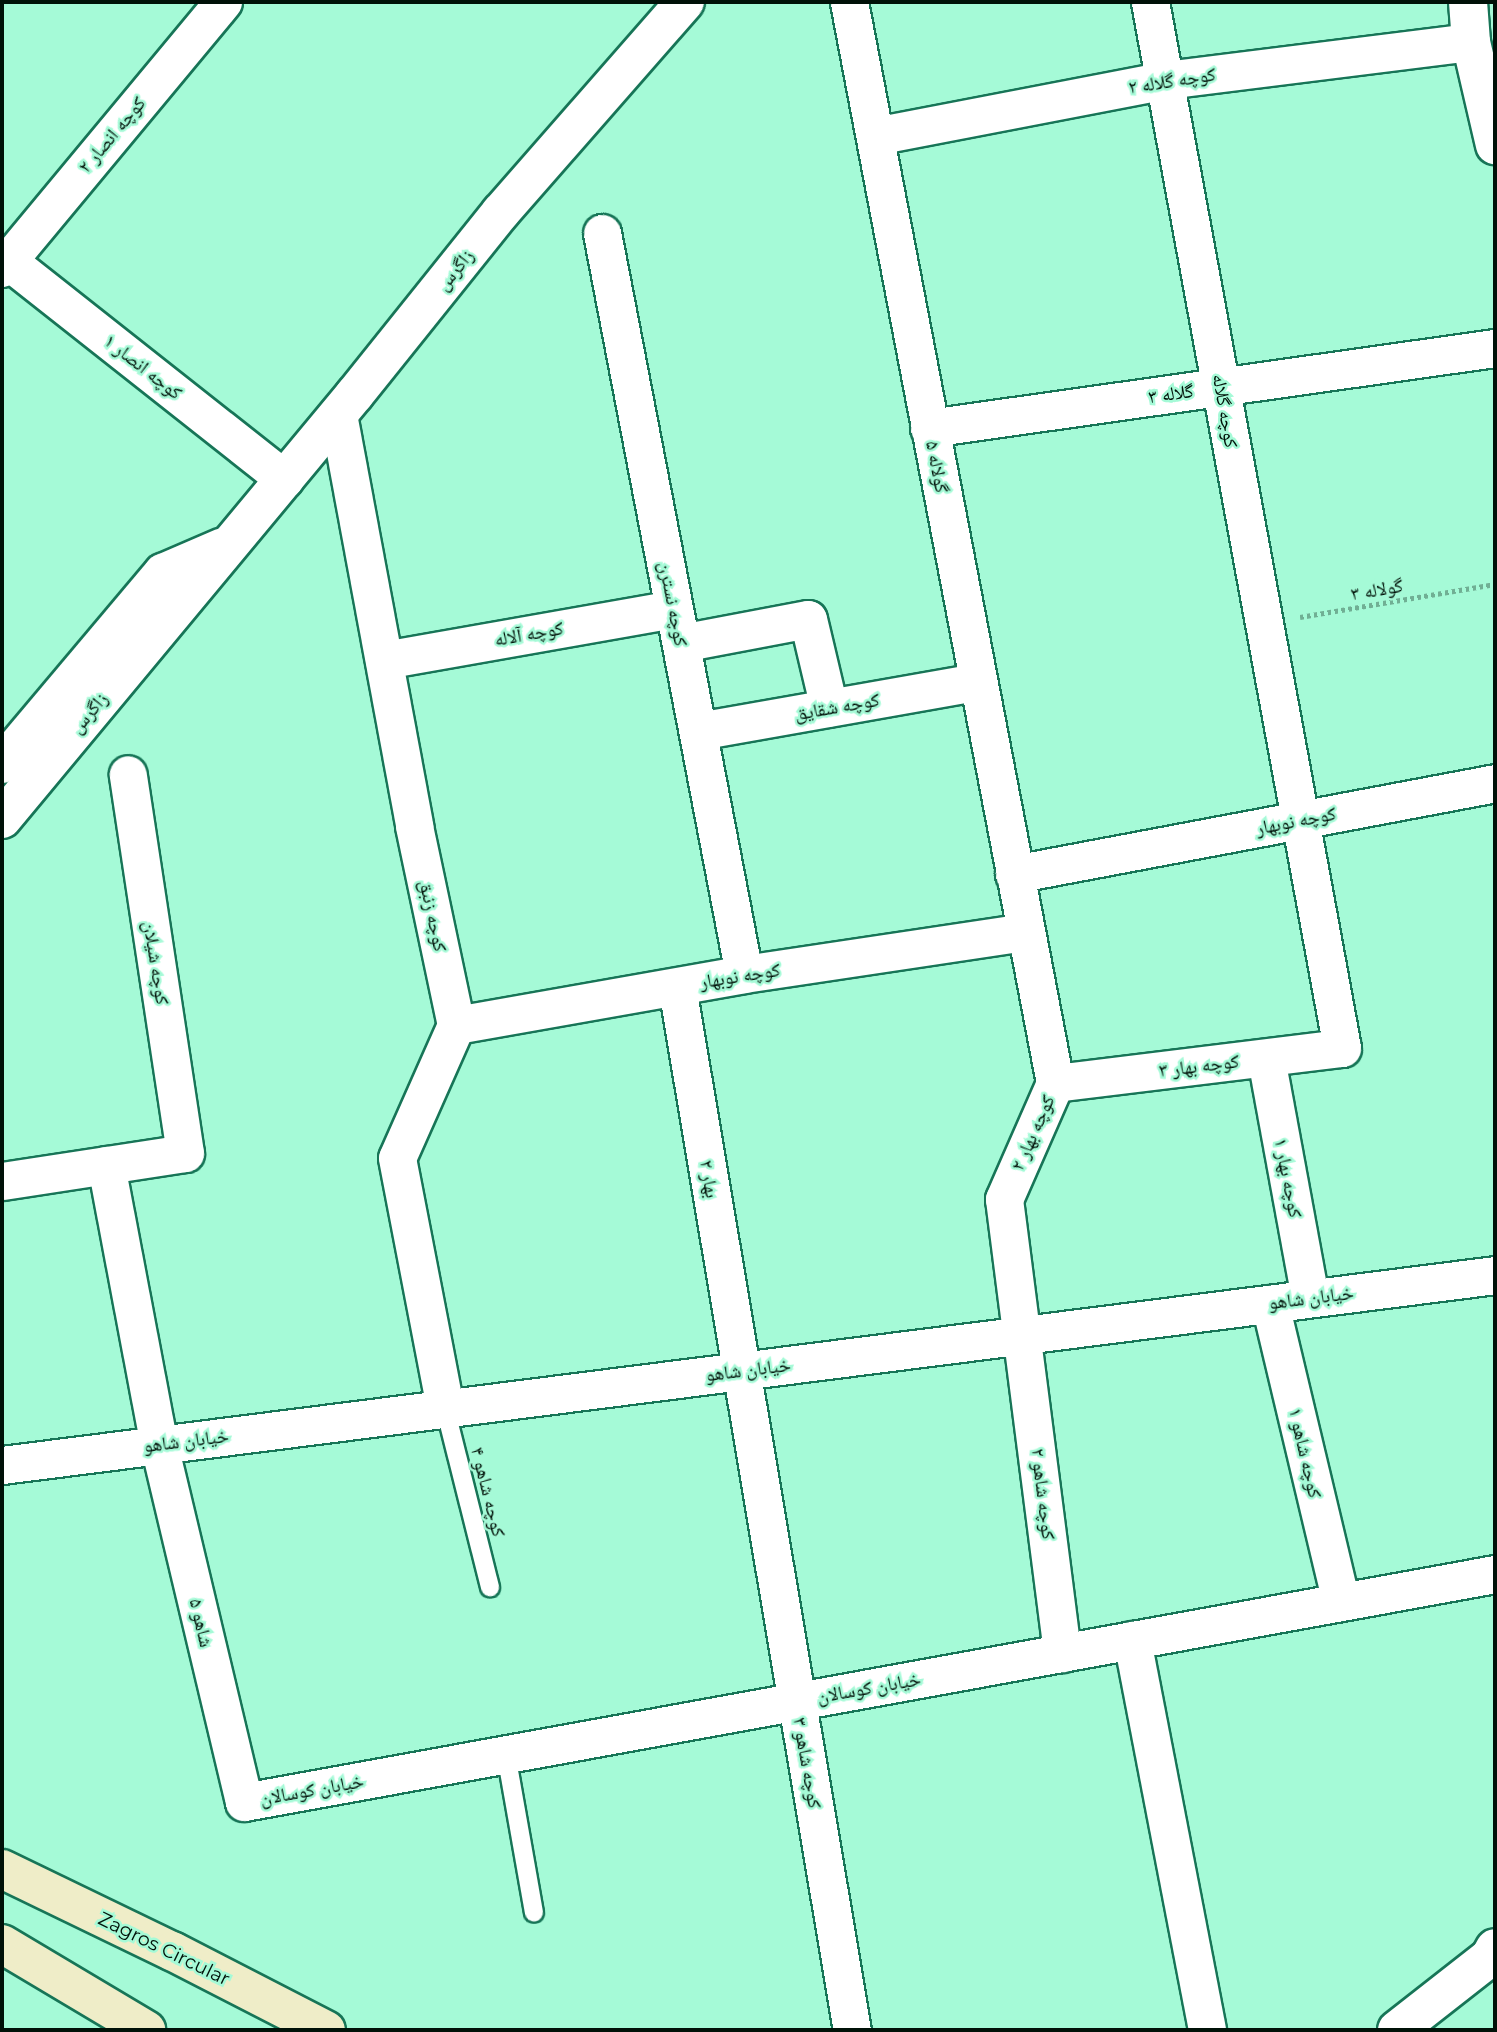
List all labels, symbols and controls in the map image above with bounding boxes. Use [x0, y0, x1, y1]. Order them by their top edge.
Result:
street label: کوچه گلاله ۲ [1127, 63, 1217, 99]
street label: کوچه انصار ۲ [74, 92, 150, 178]
street label: زاگرس [431, 245, 479, 295]
street label: کوچه انصار ۱ [99, 330, 187, 404]
street label: کوچه گلاله [1207, 372, 1243, 450]
street label: گلاله ۳ [1147, 380, 1195, 408]
street label: گولاله ۵ [921, 439, 953, 495]
street label: کوچه نسترن [654, 560, 692, 648]
street label: گولاله ۳ [1349, 574, 1405, 606]
street label: کوچه آلاله [493, 617, 565, 651]
street label: زاگرس [65, 688, 113, 738]
street label: کوچه شقایق [793, 688, 881, 726]
street label: کوچه نوبهار [1254, 802, 1338, 840]
street label: کوچه زنبق [414, 878, 452, 954]
street label: کوچه شیلان [138, 919, 174, 1007]
street label: کوچه نوبهار [698, 958, 782, 994]
street label: کوچه بهار ۳ [1158, 1050, 1240, 1082]
street label: کوچه بهار ۲ [1006, 1092, 1060, 1174]
street label: کوچه بهار ۱ [1269, 1136, 1307, 1220]
street label: بهار ۲ [694, 1158, 724, 1200]
street label: خیابان شاهو [1267, 1281, 1355, 1315]
street label: خیابان شاهو [704, 1353, 792, 1387]
street label: کوچه شاهو ۱ [1284, 1406, 1326, 1500]
street label: خیابان شاهو [142, 1424, 230, 1458]
street label: کوچه شاهو ۴ [466, 1445, 510, 1539]
street label: کوچه شاهو ۲ [1026, 1447, 1060, 1541]
street label: شاهو ۵ [184, 1596, 218, 1650]
street label: خیابان کوسالان [815, 1668, 923, 1708]
street label: کوچه شاهو ۳ [788, 1716, 826, 1810]
street label: خیابان کوسالان [258, 1770, 366, 1810]
street label: Zagros Circular [95, 1907, 233, 1991]

